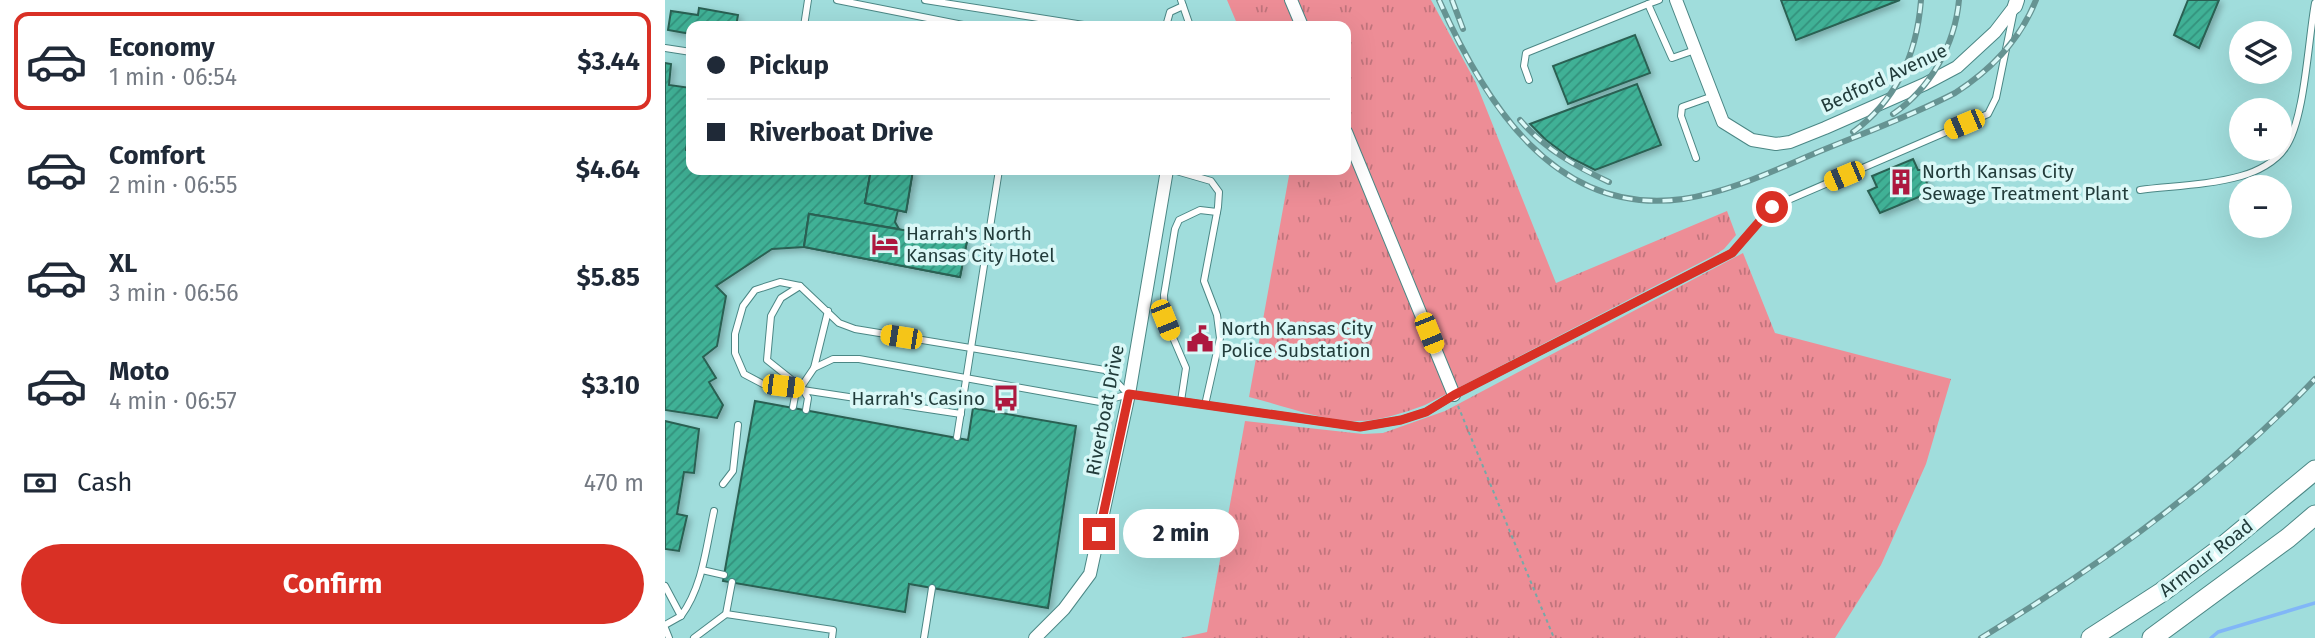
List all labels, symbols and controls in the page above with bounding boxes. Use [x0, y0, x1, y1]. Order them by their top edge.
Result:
map controls [2229, 21, 2292, 238]
button: layers [2229, 21, 2292, 84]
icon: car [25, 30, 88, 93]
text: Economy [109, 32, 215, 63]
street label: Bedford Avenue [1817, 39, 1951, 117]
text: $3.44 [577, 46, 640, 77]
text: Pickup [749, 50, 829, 81]
text: 1 min · 06:54 [109, 63, 237, 91]
button: + [2229, 98, 2292, 161]
car [1941, 106, 1988, 142]
text: Riverboat Drive [749, 117, 933, 148]
icon: car [25, 138, 88, 201]
text: Comfort [109, 140, 205, 171]
text: $4.64 [576, 154, 640, 185]
car [1821, 158, 1868, 194]
place label: North Kansas City Sewage Treatment Plant [1922, 160, 2129, 205]
building icon: North Kansas City Sewage Treatment Plant [1886, 167, 1916, 197]
text: 2 min · 06:55 [109, 171, 238, 199]
button: − [2229, 175, 2292, 238]
route start [1756, 191, 1788, 223]
place label: Harrah's North Kansas City Hotel [906, 222, 1055, 267]
hotel icon: Harrah's North Kansas City Hotel [870, 229, 900, 259]
icon: car [25, 246, 88, 309]
text: XL [109, 248, 137, 279]
text: $5.85 [577, 262, 640, 293]
text: 3 min · 06:56 [109, 279, 238, 307]
car [1148, 297, 1183, 343]
car [1412, 310, 1447, 356]
place label: North Kansas City Police Substation [1221, 317, 1373, 362]
car [879, 323, 924, 351]
public building icon: North Kansas City Police Substation [1185, 324, 1215, 354]
street label: Riverboat Drive [1081, 343, 1129, 477]
icon: car [25, 354, 88, 417]
text: Moto [109, 356, 169, 387]
text: $3.10 [581, 370, 640, 401]
car [761, 373, 806, 399]
bus stop icon: Harrah's Casino [991, 383, 1021, 413]
text: 4 min · 06:57 [109, 387, 237, 415]
place label: Harrah's Casino [852, 387, 985, 410]
icon: cash [21, 464, 59, 502]
text: Cash [77, 467, 133, 498]
text: 470 m [584, 469, 644, 497]
callout: 2 min [1123, 510, 1239, 558]
street label: Armour Road [2154, 514, 2258, 602]
route end [1083, 518, 1115, 550]
text: 2 min [1153, 519, 1209, 547]
button: Confirm [21, 544, 644, 624]

